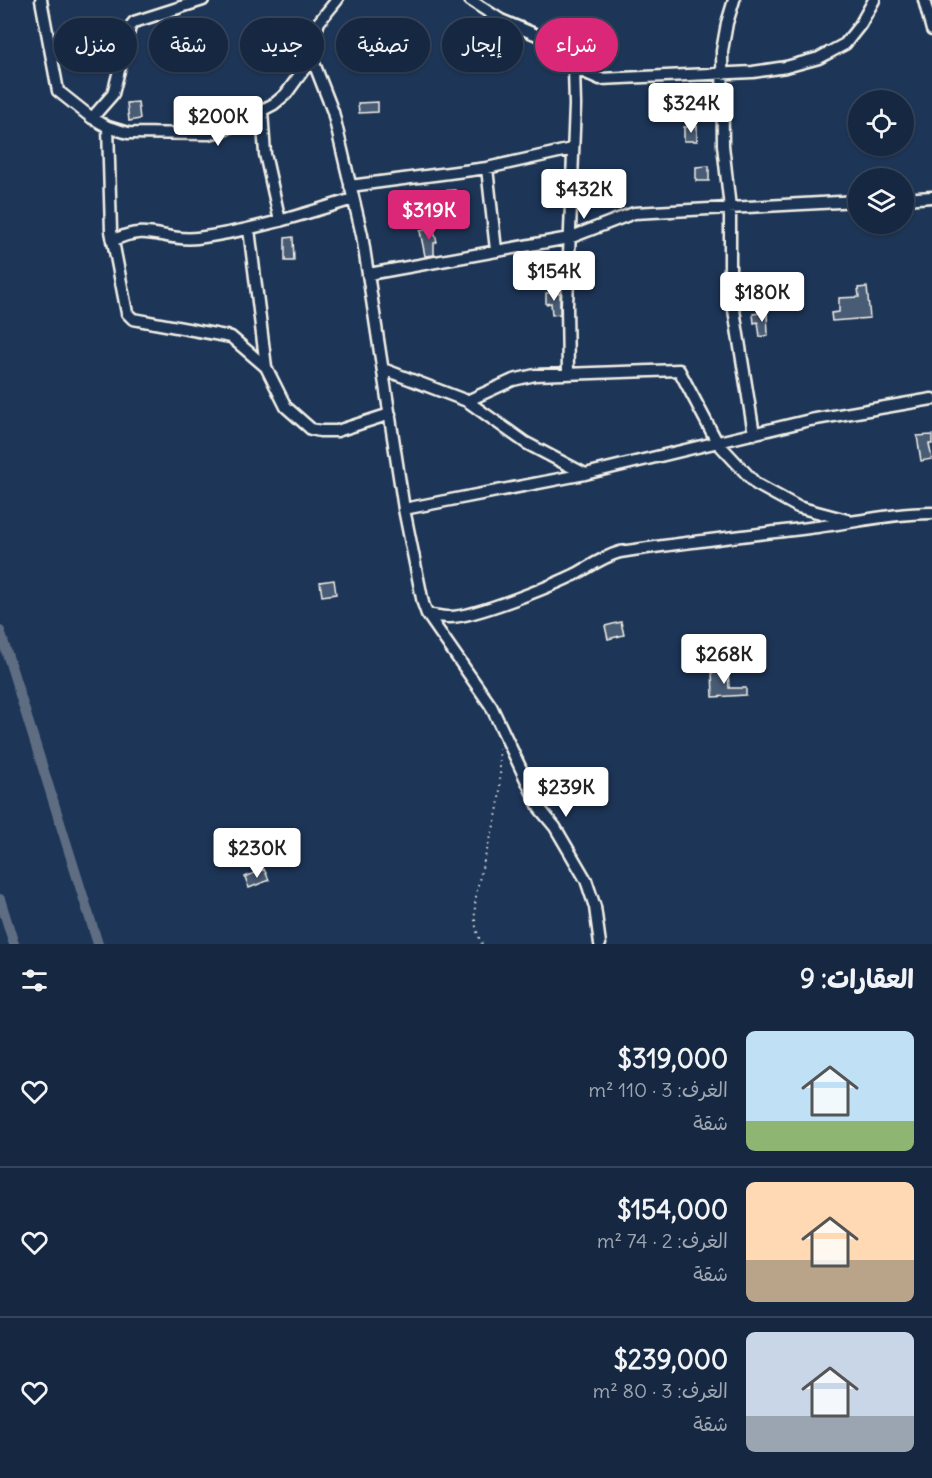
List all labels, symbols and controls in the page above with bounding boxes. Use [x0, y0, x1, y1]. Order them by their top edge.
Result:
chip: منزل [54, 18, 137, 72]
chip: شقة [149, 18, 228, 72]
chip: جديد [240, 18, 324, 72]
chip: تصفية [336, 18, 430, 72]
chip: إيجار [442, 18, 523, 72]
chip: شراء [535, 18, 618, 72]
pin: $324K [649, 83, 733, 134]
text: $324K [663, 90, 720, 115]
map controls [848, 90, 914, 234]
button: locate [848, 90, 914, 156]
pin: $200K [176, 96, 260, 147]
text: $200K [188, 103, 248, 128]
button: layers [848, 168, 914, 234]
pin: $432K [542, 169, 626, 220]
text: $432K [555, 176, 613, 201]
pin: $319K [387, 190, 471, 241]
text: $319K [402, 197, 456, 222]
pin: $154K [512, 251, 596, 302]
text: $154K [527, 258, 581, 283]
pin: $180K [720, 272, 804, 323]
text: $180K [734, 279, 790, 304]
pin: $268K [682, 634, 766, 685]
text: $268K [695, 641, 753, 666]
pin: $239K [524, 767, 608, 818]
text: $239K [537, 774, 595, 799]
pin: $230K [215, 828, 299, 879]
text: $230K [228, 835, 286, 860]
text: العقارات: 9 [800, 962, 914, 995]
icon: filters [18, 964, 51, 997]
text: $319,000 [618, 1042, 728, 1075]
icon: home [794, 1055, 866, 1127]
icon: heart [18, 1075, 51, 1108]
text: الغرف: 3 · 110 m² [588, 1077, 728, 1102]
text: شقة [693, 1110, 728, 1135]
text: $154,000 [617, 1193, 728, 1226]
icon: home [794, 1206, 866, 1278]
icon: heart [18, 1226, 51, 1259]
text: الغرف: 2 · 74 m² [597, 1228, 728, 1253]
text: شقة [693, 1261, 728, 1286]
text: $239,000 [613, 1343, 728, 1376]
icon: home [794, 1356, 866, 1428]
icon: heart [18, 1376, 51, 1409]
text: الغرف: 3 · 80 m² [593, 1378, 728, 1403]
text: شقة [693, 1411, 728, 1436]

